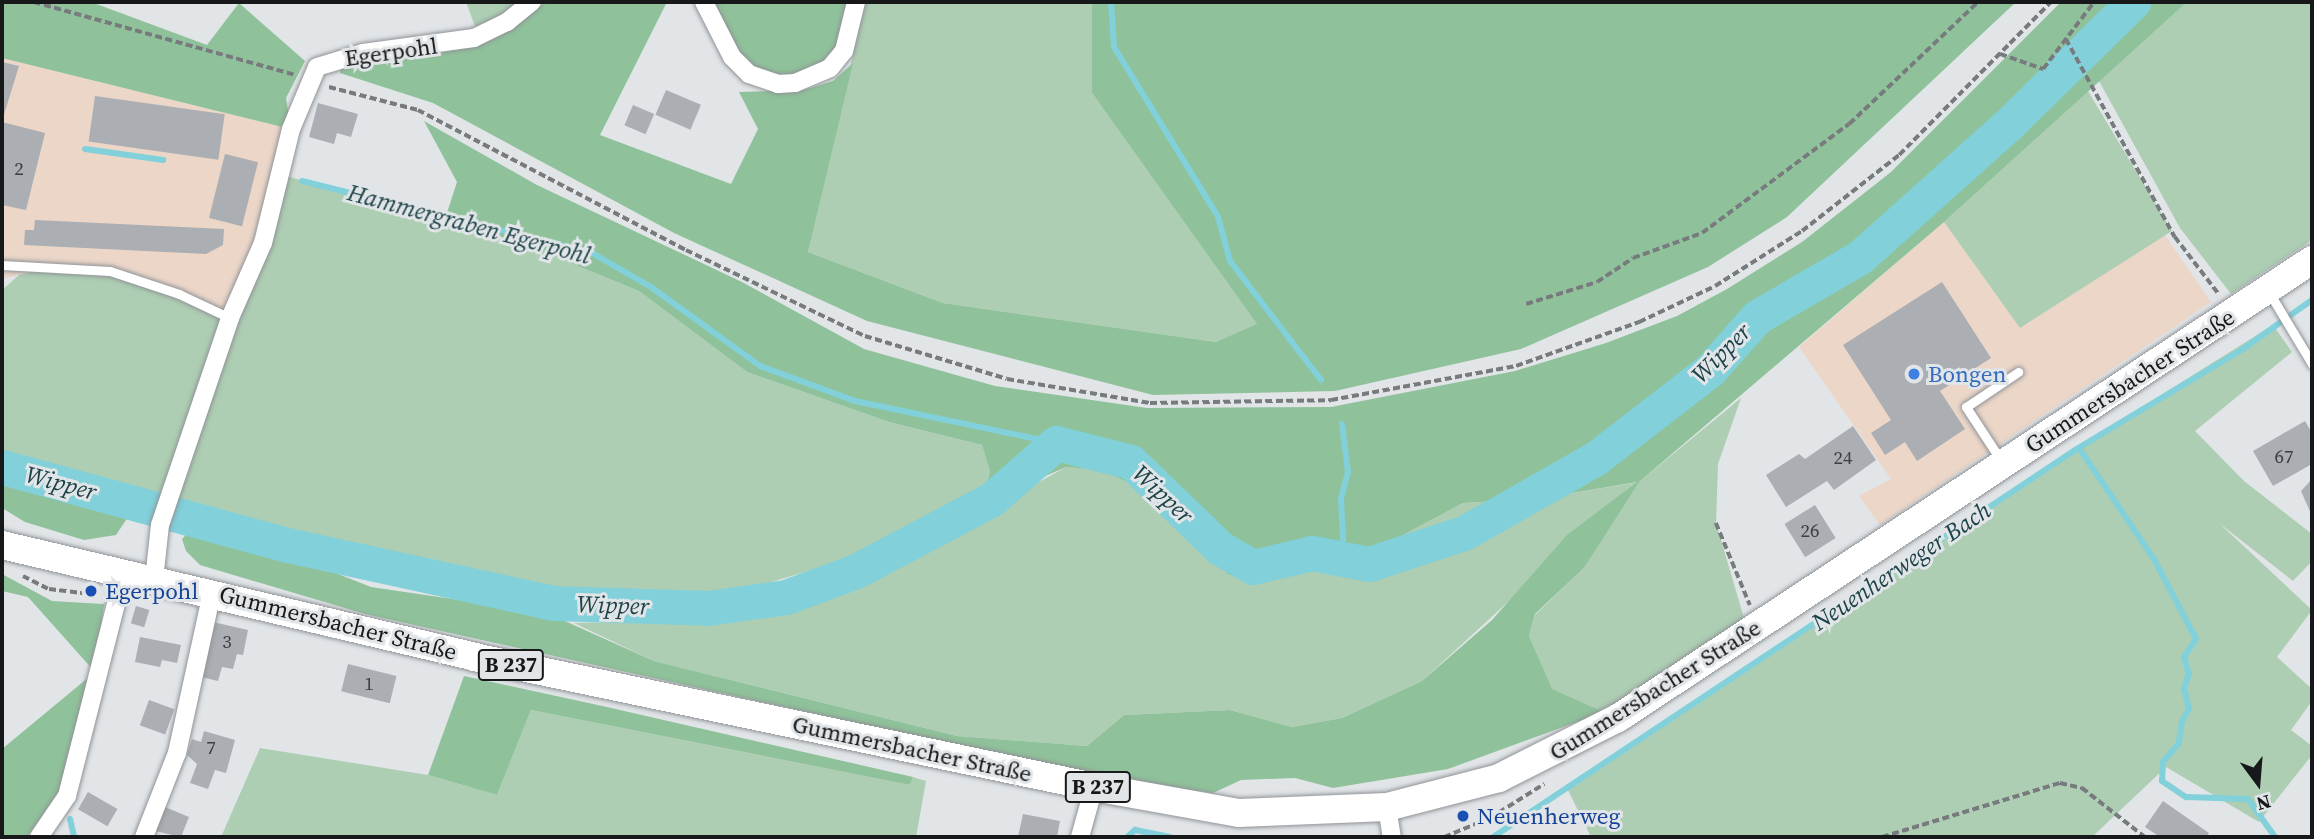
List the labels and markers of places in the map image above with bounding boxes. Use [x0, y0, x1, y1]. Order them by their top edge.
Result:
place label: Bongen [1928, 360, 2006, 388]
marker: Bongen [1906, 366, 1922, 382]
place label: Egerpohl [105, 577, 198, 605]
marker: Egerpohl [83, 583, 99, 599]
place label: Neuenherweg [1477, 802, 1620, 830]
marker: Neuenherweg [1455, 808, 1471, 824]

